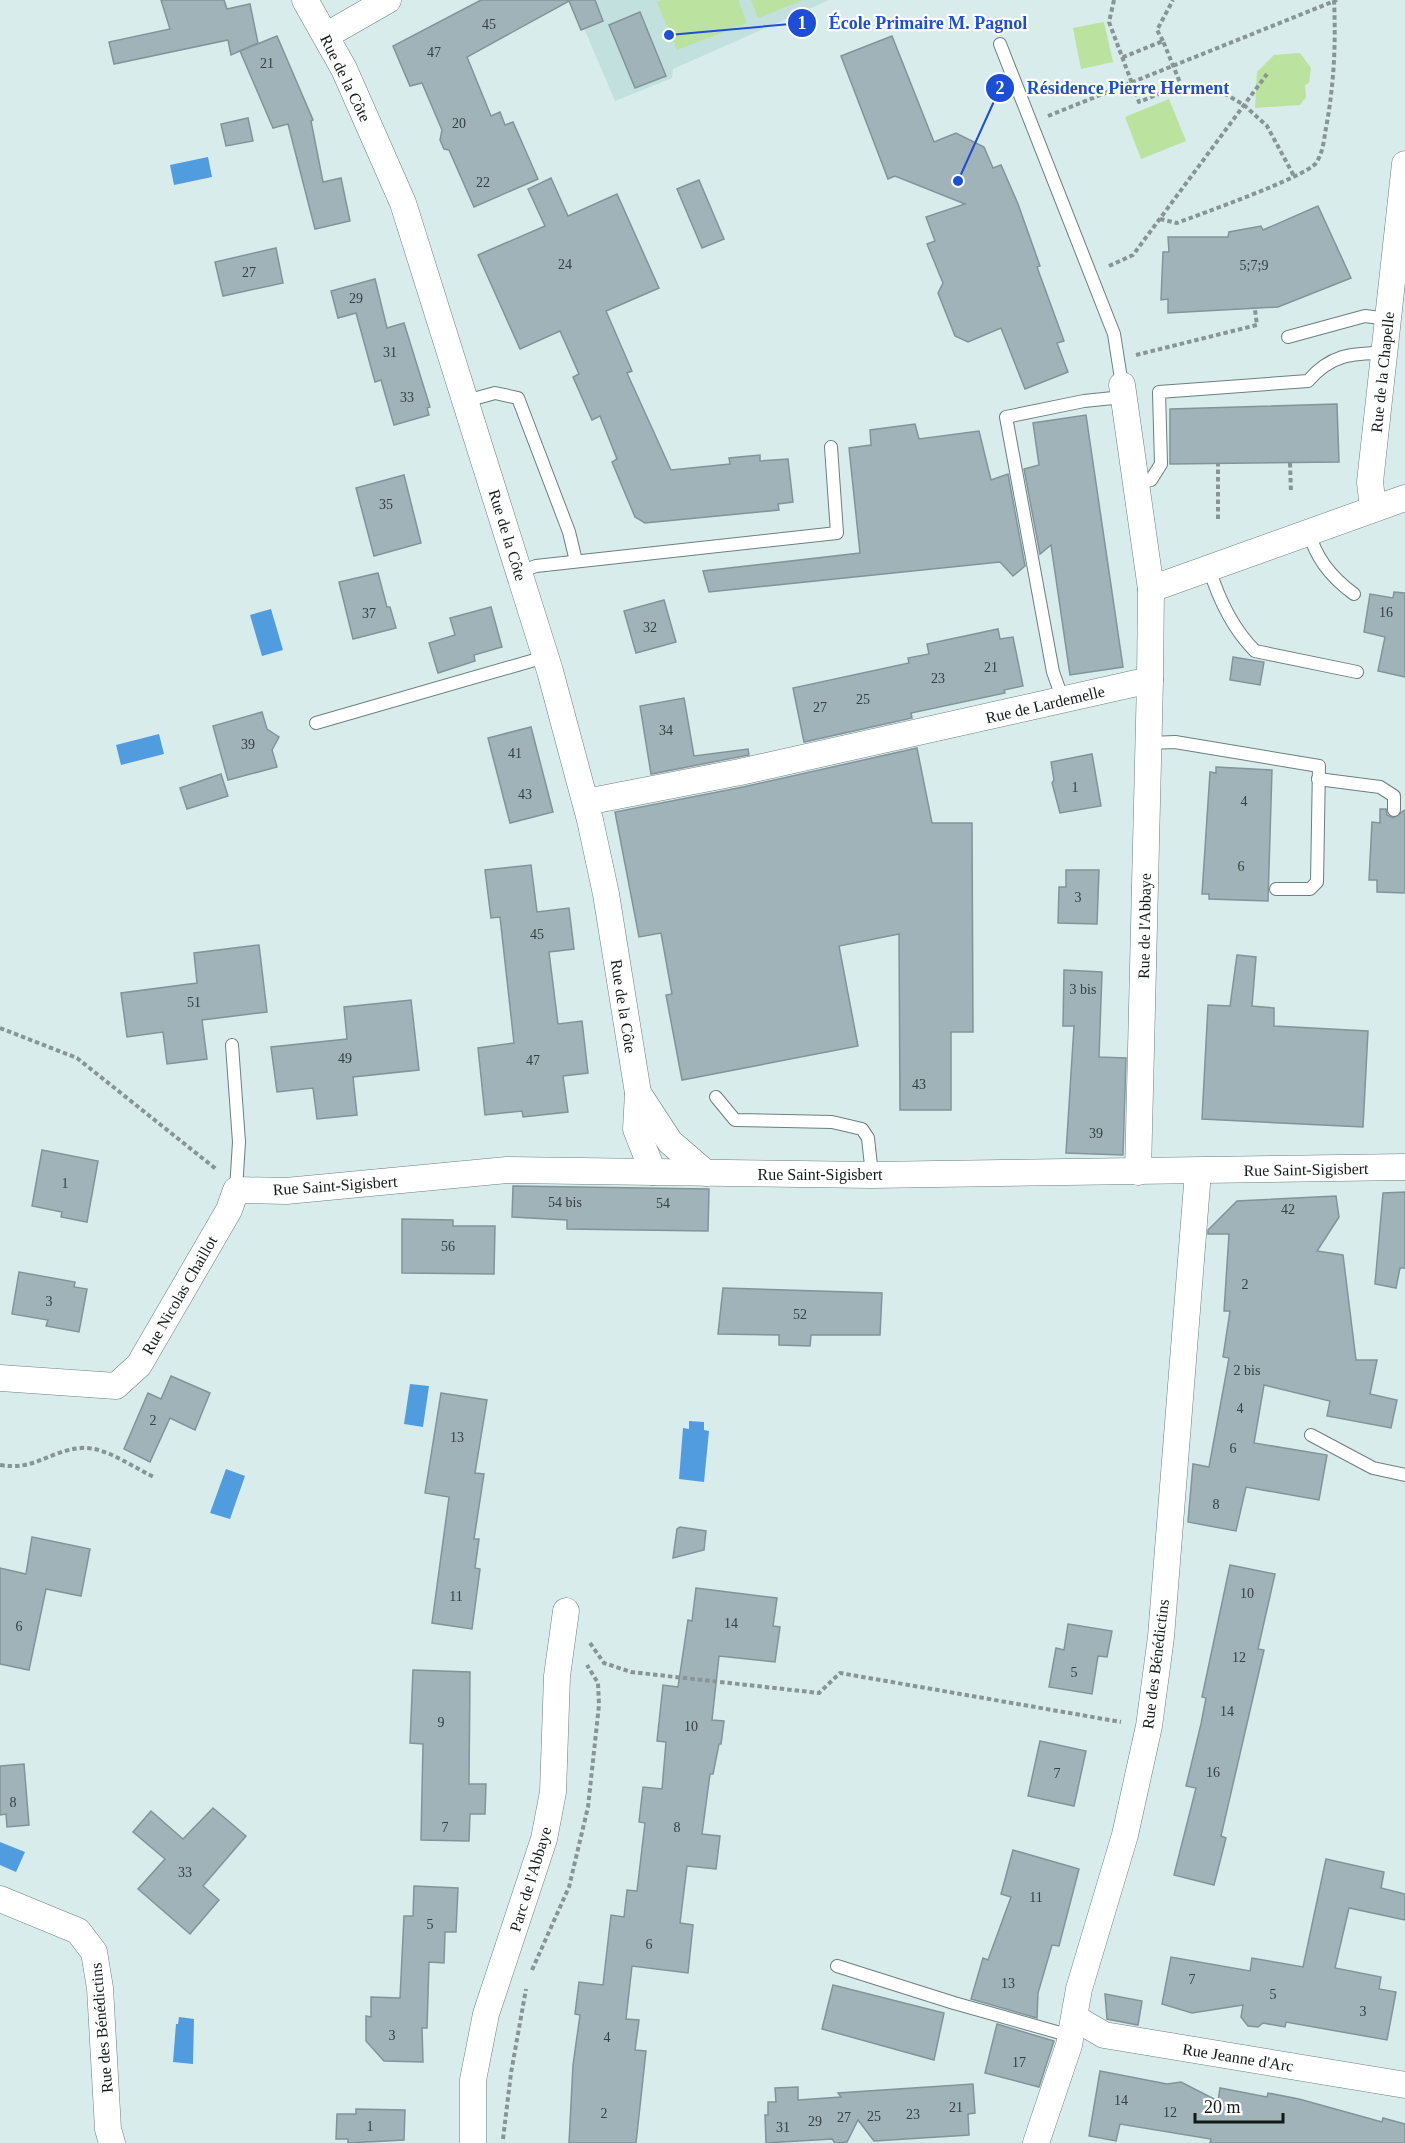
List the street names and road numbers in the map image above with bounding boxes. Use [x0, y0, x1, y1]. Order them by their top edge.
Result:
street label: Rue de la Côte [317, 32, 374, 124]
street label: Rue de la Chapelle [1368, 311, 1398, 433]
street label: Rue de la Côte [486, 487, 529, 583]
street label: Rue de Lardemelle [984, 683, 1106, 726]
street label: Rue de l'Abbaye [1135, 873, 1155, 979]
street label: Rue de la Côte [608, 958, 639, 1054]
street label: Rue Saint-Sigisbert [1243, 1160, 1369, 1180]
street label: Rue Saint-Sigisbert [758, 1166, 883, 1184]
street label: Rue Saint-Sigisbert [272, 1173, 399, 1199]
street label: Rue Nicolas Chaillot [139, 1232, 221, 1358]
street label: Rue des Bénédictins [1139, 1598, 1172, 1730]
street label: Parc de l'Abbaye [506, 1825, 555, 1934]
street label: Rue des Bénédictins [87, 1962, 116, 2094]
street label: Rue Jeanne d'Arc [1181, 2040, 1295, 2075]

